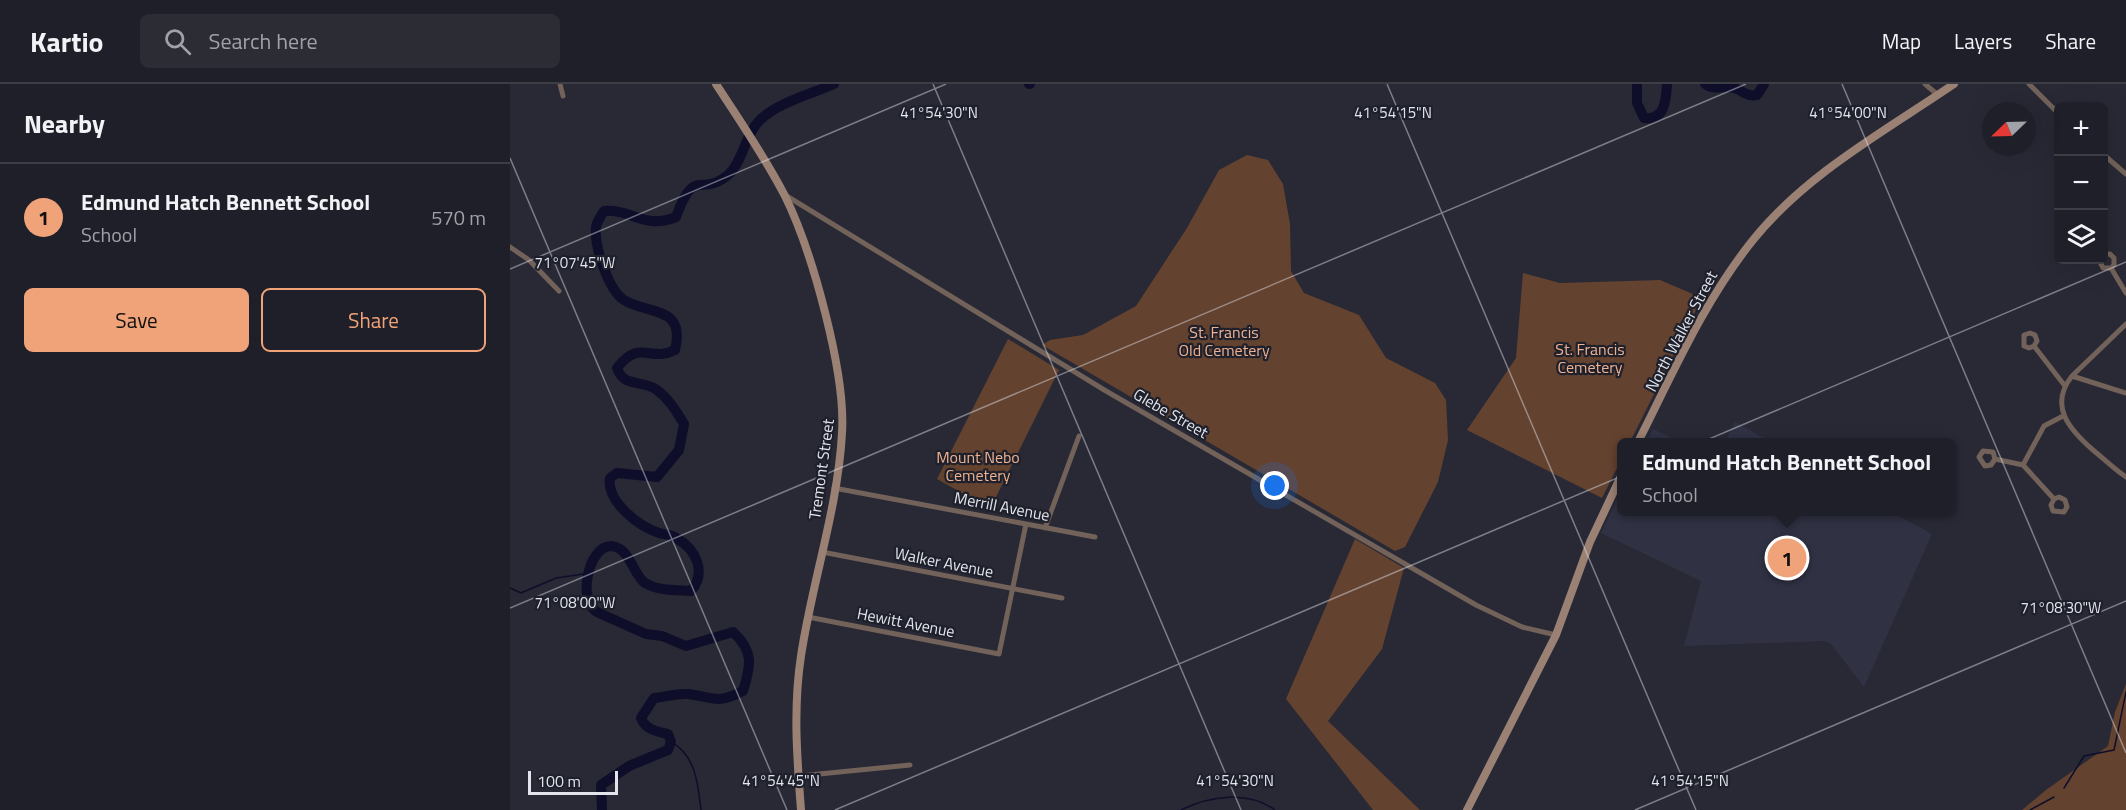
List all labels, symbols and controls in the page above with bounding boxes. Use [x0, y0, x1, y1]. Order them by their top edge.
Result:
search box [140, 14, 560, 68]
text: Kartio [30, 20, 104, 63]
text: Search here [209, 24, 318, 58]
icon: search [161, 25, 194, 58]
text: Map [1882, 25, 1921, 57]
text: Layers [1954, 25, 2012, 57]
text: Share [2045, 25, 2096, 57]
text: 41°54'30"N [900, 101, 978, 124]
text: 41°54'15"N [1354, 101, 1432, 124]
text: 41°54'00"N [1809, 101, 1887, 124]
north arrow [1982, 102, 2036, 156]
map controls [2054, 102, 2108, 264]
button: + [2054, 102, 2108, 156]
text: Nearby [24, 104, 105, 143]
button: − [2054, 156, 2108, 210]
text: Edmund Hatch Bennett School [81, 185, 370, 219]
text: 1 [38, 202, 49, 233]
text: 570 m [431, 202, 486, 233]
button: layers [2054, 210, 2108, 264]
text: School [81, 219, 137, 250]
text: 71°07'45"W [535, 251, 615, 274]
street label: North Walker Street [1639, 266, 1723, 396]
button: Save [24, 288, 249, 352]
button: Share [261, 288, 486, 352]
park label: St. Francis Old Cemetery [1178, 320, 1270, 362]
park label: St. Francis Cemetery [1555, 337, 1625, 379]
street label: Glebe Street [1129, 382, 1213, 444]
street label: Tremont Street [802, 417, 840, 521]
popup [1617, 438, 1956, 516]
park label: Mount Nebo Cemetery [936, 445, 1020, 487]
text: Edmund Hatch Bennett School [1642, 445, 1931, 479]
your location [1260, 471, 1289, 500]
text: School [1642, 479, 1698, 510]
street label: Merrill Avenue [952, 485, 1052, 527]
pin: 1 [1768, 536, 1806, 580]
street label: Walker Avenue [892, 541, 996, 583]
text: 71°08'00"W [535, 591, 615, 614]
text: 71°08'30"W [2021, 596, 2101, 619]
street label: Hewitt Avenue [855, 601, 957, 643]
scale bar [528, 768, 618, 796]
text: 100 m [537, 769, 581, 793]
text: 41°54'45"N [742, 769, 820, 792]
text: 41°54'30"N [1196, 769, 1274, 792]
text: 41°54'15"N [1651, 769, 1729, 792]

